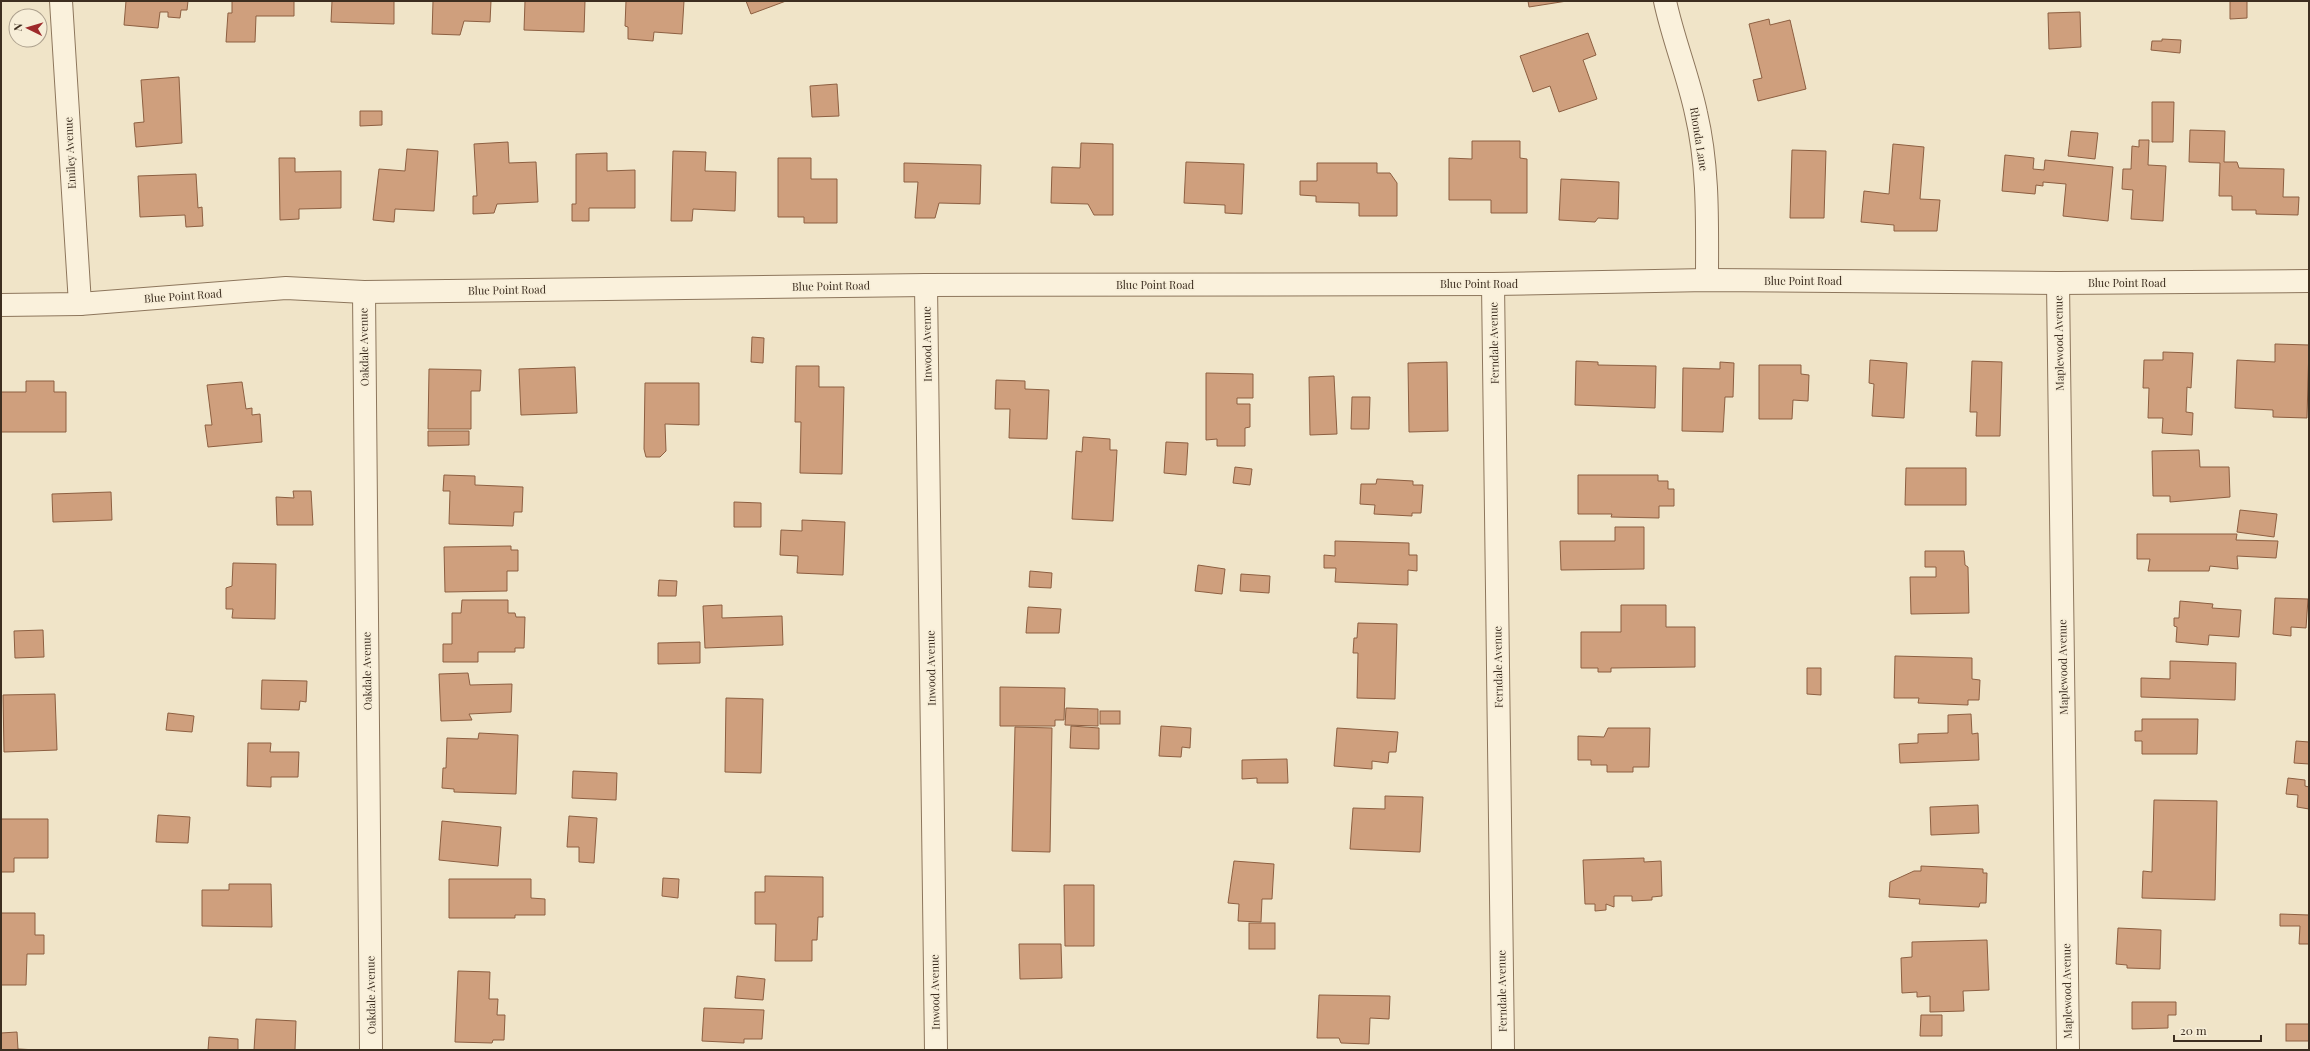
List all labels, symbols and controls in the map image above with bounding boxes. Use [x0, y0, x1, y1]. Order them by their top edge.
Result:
north arrow [8, 8, 48, 48]
text: N [10, 22, 25, 32]
street label: Rhonda Lane [1687, 106, 1712, 172]
street label: Emiley Avenue [60, 116, 79, 189]
street label: Blue Point Road [1764, 273, 1843, 288]
street label: Blue Point Road [2088, 275, 2167, 290]
street label: Blue Point Road [1440, 276, 1519, 291]
street label: Blue Point Road [792, 277, 871, 294]
street label: Blue Point Road [1116, 277, 1195, 292]
street label: Blue Point Road [468, 281, 547, 298]
street label: Blue Point Road [143, 285, 223, 306]
street label: Maplewood Avenue [2050, 295, 2067, 391]
street label: Ferndale Avenue [1485, 301, 1502, 384]
street label: Inwood Avenue [918, 306, 935, 382]
street label: Oakdale Avenue [355, 307, 372, 386]
street label: Maplewood Avenue [2054, 619, 2071, 715]
street label: Ferndale Avenue [1489, 625, 1506, 708]
street label: Inwood Avenue [922, 630, 939, 706]
street label: Oakdale Avenue [358, 631, 375, 710]
street label: Maplewood Avenue [2058, 943, 2075, 1039]
street label: Ferndale Avenue [1493, 949, 1510, 1032]
street label: Inwood Avenue [926, 954, 943, 1030]
street label: Oakdale Avenue [362, 955, 379, 1034]
scale bar [2174, 1017, 2261, 1043]
text: 20 m [2180, 1022, 2207, 1038]

